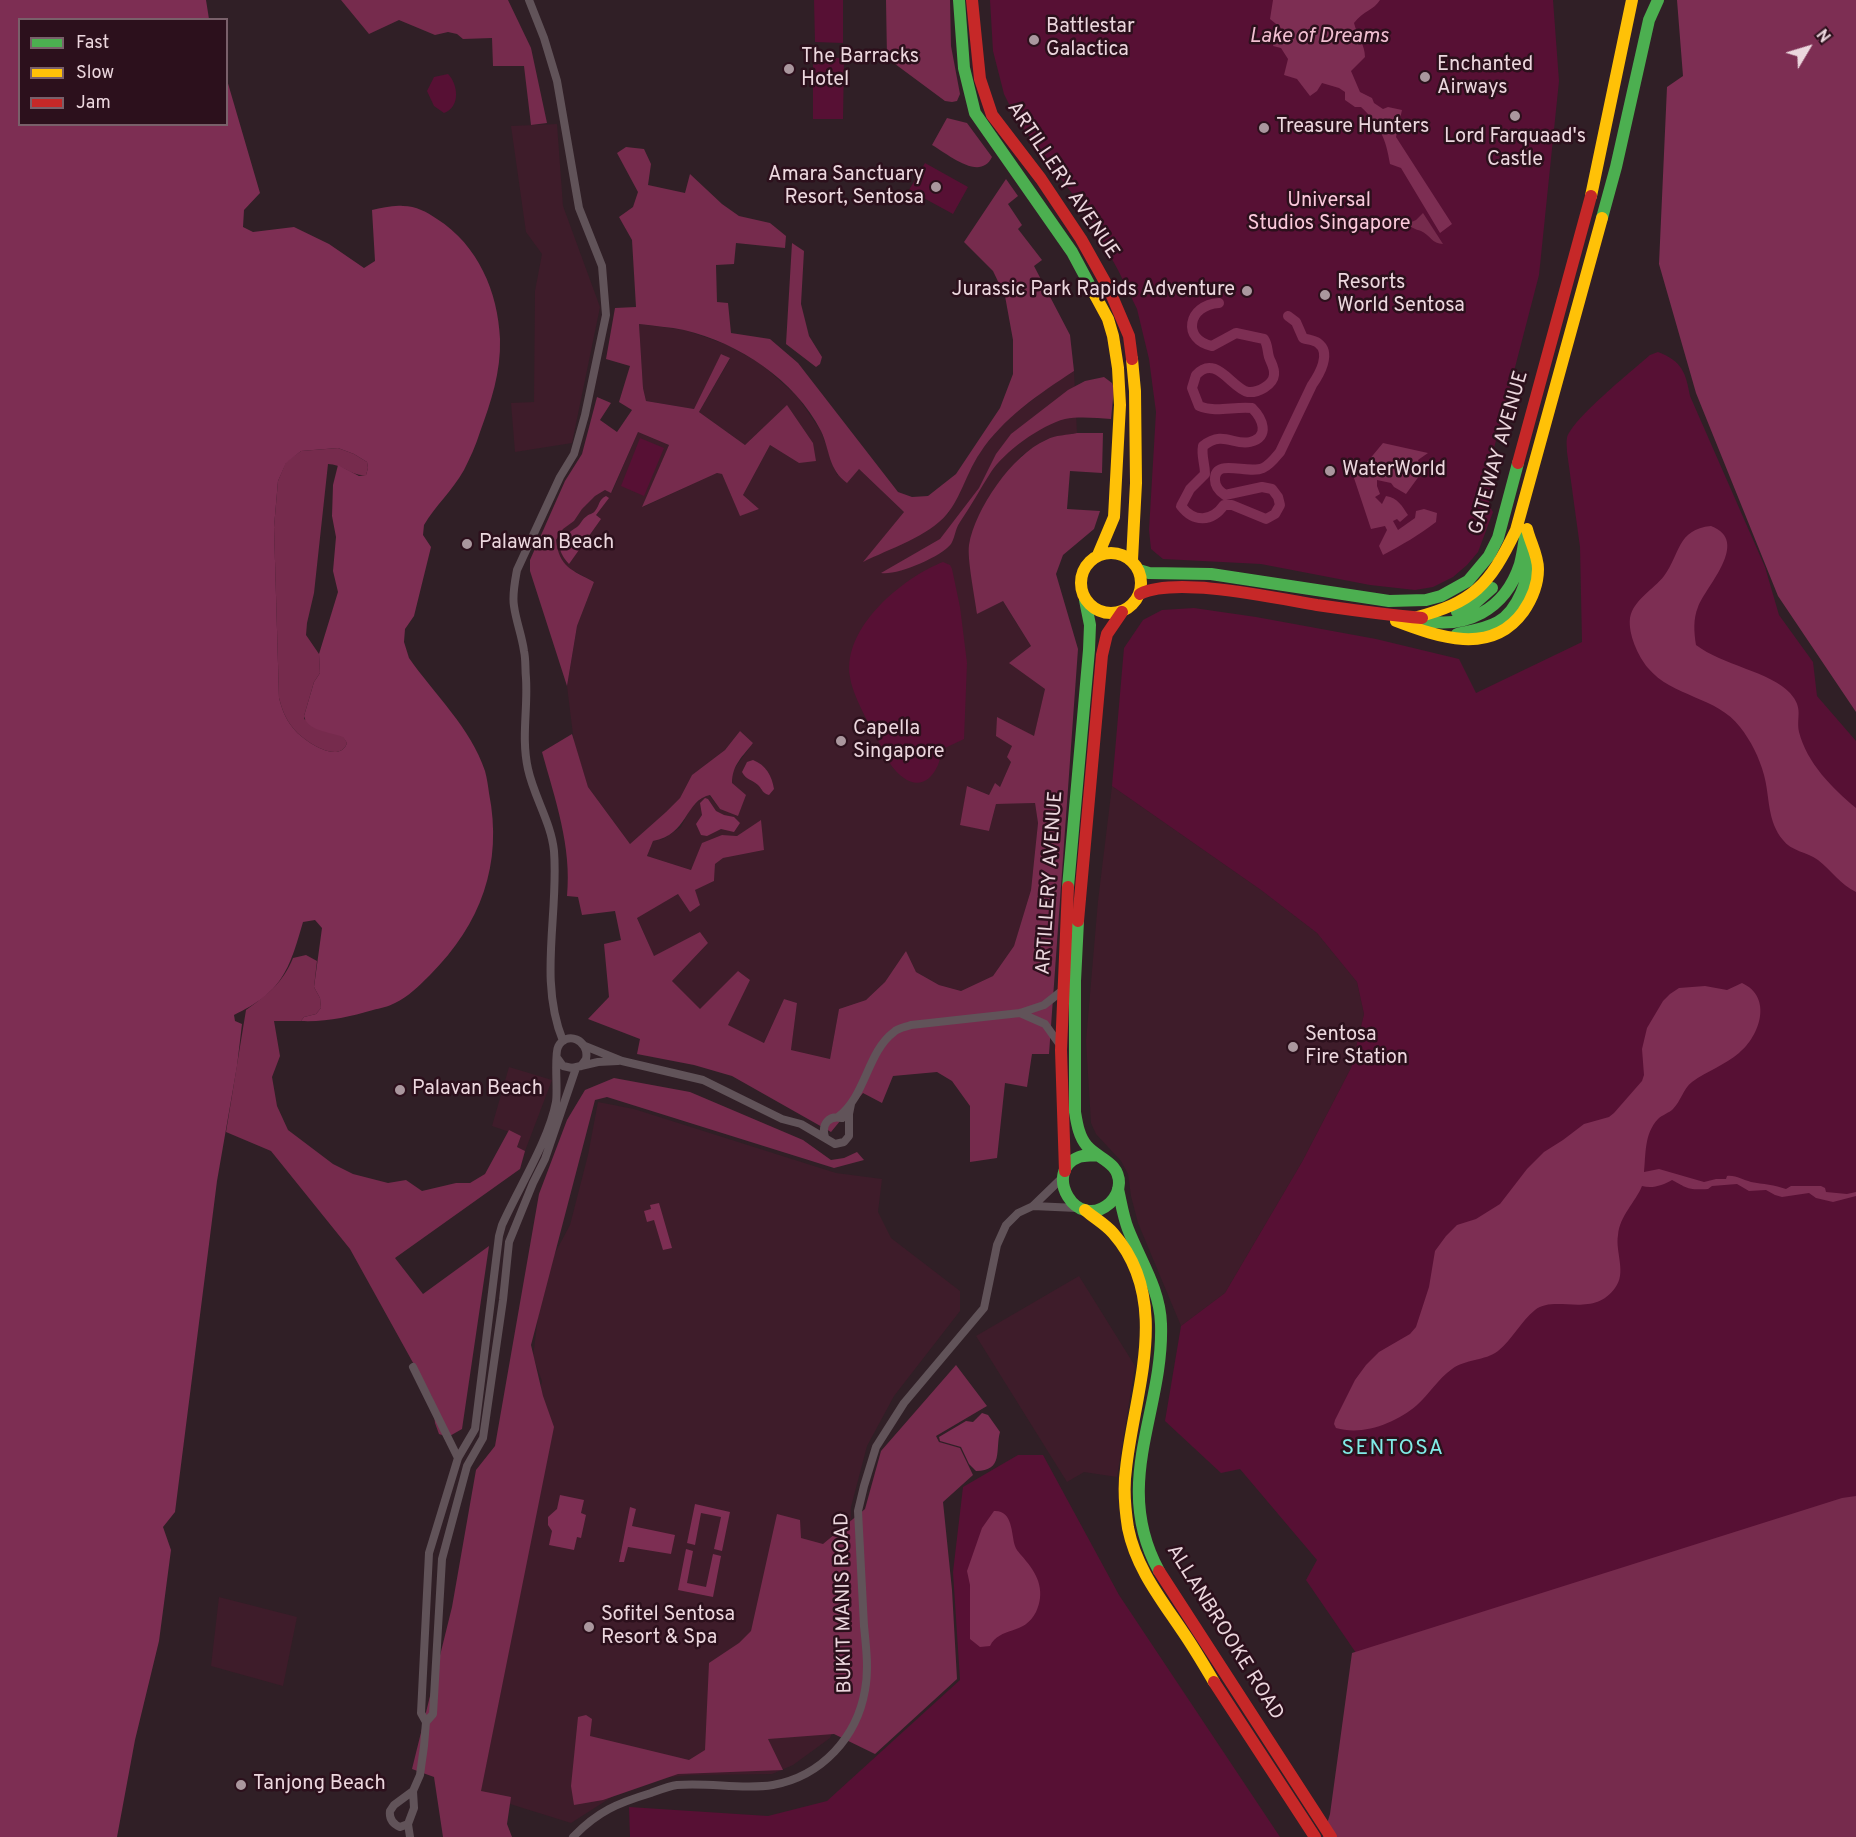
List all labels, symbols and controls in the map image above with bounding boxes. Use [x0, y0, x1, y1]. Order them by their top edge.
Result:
place label: Battlestar Galactica [1046, 16, 1135, 63]
legend [18, 18, 228, 126]
north arrow [1778, 18, 1838, 78]
water label: Lake of Dreams [1249, 25, 1389, 51]
text: N [1811, 26, 1834, 48]
text: Fast [76, 32, 109, 55]
marker: Battlestar Galactica [1027, 33, 1041, 47]
place label: The Barracks Hotel [801, 46, 919, 93]
place label: Enchanted Airways [1437, 54, 1533, 101]
text: Slow [76, 62, 114, 85]
marker: The Barracks Hotel [782, 62, 796, 76]
marker: Enchanted Airways [1418, 70, 1432, 84]
text: Jam [76, 92, 111, 115]
street label: ARTILLERY AVENUE [1001, 98, 1123, 264]
marker: Lord Farquaad's Castle [1508, 109, 1522, 123]
place label: Treasure Hunters [1276, 116, 1429, 140]
marker: Treasure Hunters [1257, 121, 1271, 135]
place label: Lord Farquaad's Castle [1444, 126, 1586, 173]
place label: Amara Sanctuary Resort, Sentosa [768, 164, 924, 211]
marker: Amara Sanctuary Resort, Sentosa [929, 180, 943, 194]
park label: Universal Studios Singapore [1248, 190, 1410, 237]
place label: Resorts World Sentosa [1337, 272, 1465, 319]
place label: Jurassic Park Rapids Adventure [952, 279, 1235, 303]
marker: Jurassic Park Rapids Adventure [1240, 284, 1254, 298]
marker: Resorts World Sentosa [1318, 288, 1332, 302]
street label: GATEWAY AVENUE [1465, 368, 1535, 538]
place label: WaterWorld [1342, 459, 1446, 483]
marker: WaterWorld [1323, 464, 1337, 478]
place label: Palawan Beach [479, 532, 614, 556]
marker: Palawan Beach [460, 537, 474, 551]
place label: Capella Singapore [853, 718, 945, 765]
marker: Capella Singapore [834, 734, 848, 748]
street label: ARTILLERY AVENUE [1033, 790, 1069, 976]
place label: Sentosa Fire Station [1305, 1024, 1408, 1071]
marker: Sentosa Fire Station [1286, 1040, 1300, 1054]
place label: Palavan Beach [412, 1078, 543, 1102]
marker: Palavan Beach [393, 1083, 407, 1097]
district label: SENTOSA [1341, 1437, 1445, 1463]
street label: BUKIT MANIS ROAD [831, 1512, 859, 1694]
street label: ALLANBROOKE ROAD [1160, 1541, 1288, 1725]
place label: Sofitel Sentosa Resort & Spa [601, 1604, 735, 1651]
marker: Sofitel Sentosa Resort & Spa [582, 1620, 596, 1634]
place label: Tanjong Beach [253, 1773, 386, 1797]
marker: Tanjong Beach [234, 1778, 248, 1792]

